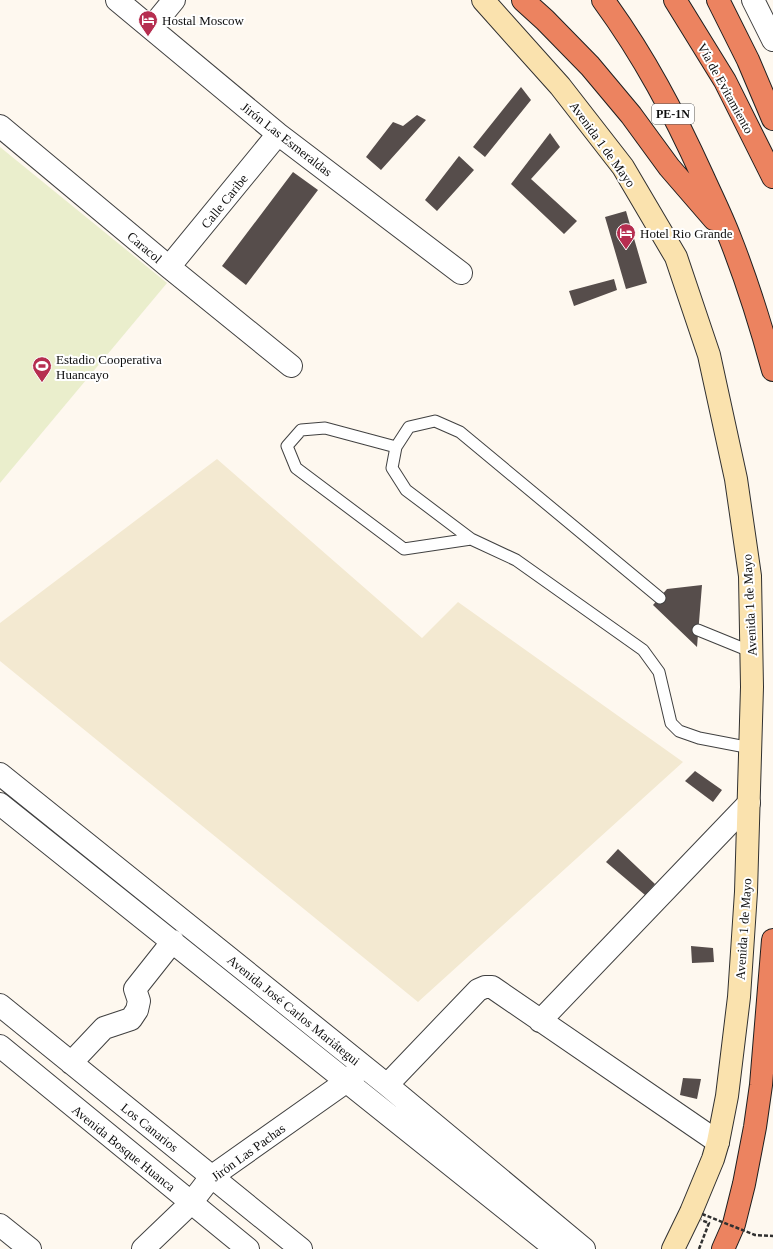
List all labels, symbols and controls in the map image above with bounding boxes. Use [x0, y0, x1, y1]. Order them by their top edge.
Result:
hotel icon: Hostal Moscow [137, 9, 159, 37]
place label: Hostal Moscow [162, 13, 245, 28]
street label: Vía de Evitamiento [694, 40, 757, 136]
street label: Jirón Las Esmeraldas [238, 99, 335, 180]
street label: Avenida 1 de Mayo [567, 99, 639, 190]
road number: PE-1N [652, 104, 694, 124]
street label: Calle Caribe [198, 171, 251, 231]
hotel icon: Hotel Rio Grande [615, 222, 637, 250]
place label: Hotel Rio Grande [640, 226, 733, 241]
street label: Caracol [124, 229, 165, 266]
place label: Estadio Cooperativa Huancayo [56, 352, 162, 382]
sports icon: Estadio Cooperativa Huancayo [31, 355, 53, 383]
street label: Avenida 1 de Mayo [739, 554, 760, 656]
street label: Avenida 1 de Mayo [732, 878, 755, 980]
street label: Avenida José Carlos Mariátegui [224, 952, 363, 1069]
street label: Los Canarios [118, 1100, 181, 1155]
street label: Avenida Bosque Huanca [69, 1102, 178, 1195]
street label: Jirón Las Pachas [209, 1121, 288, 1184]

